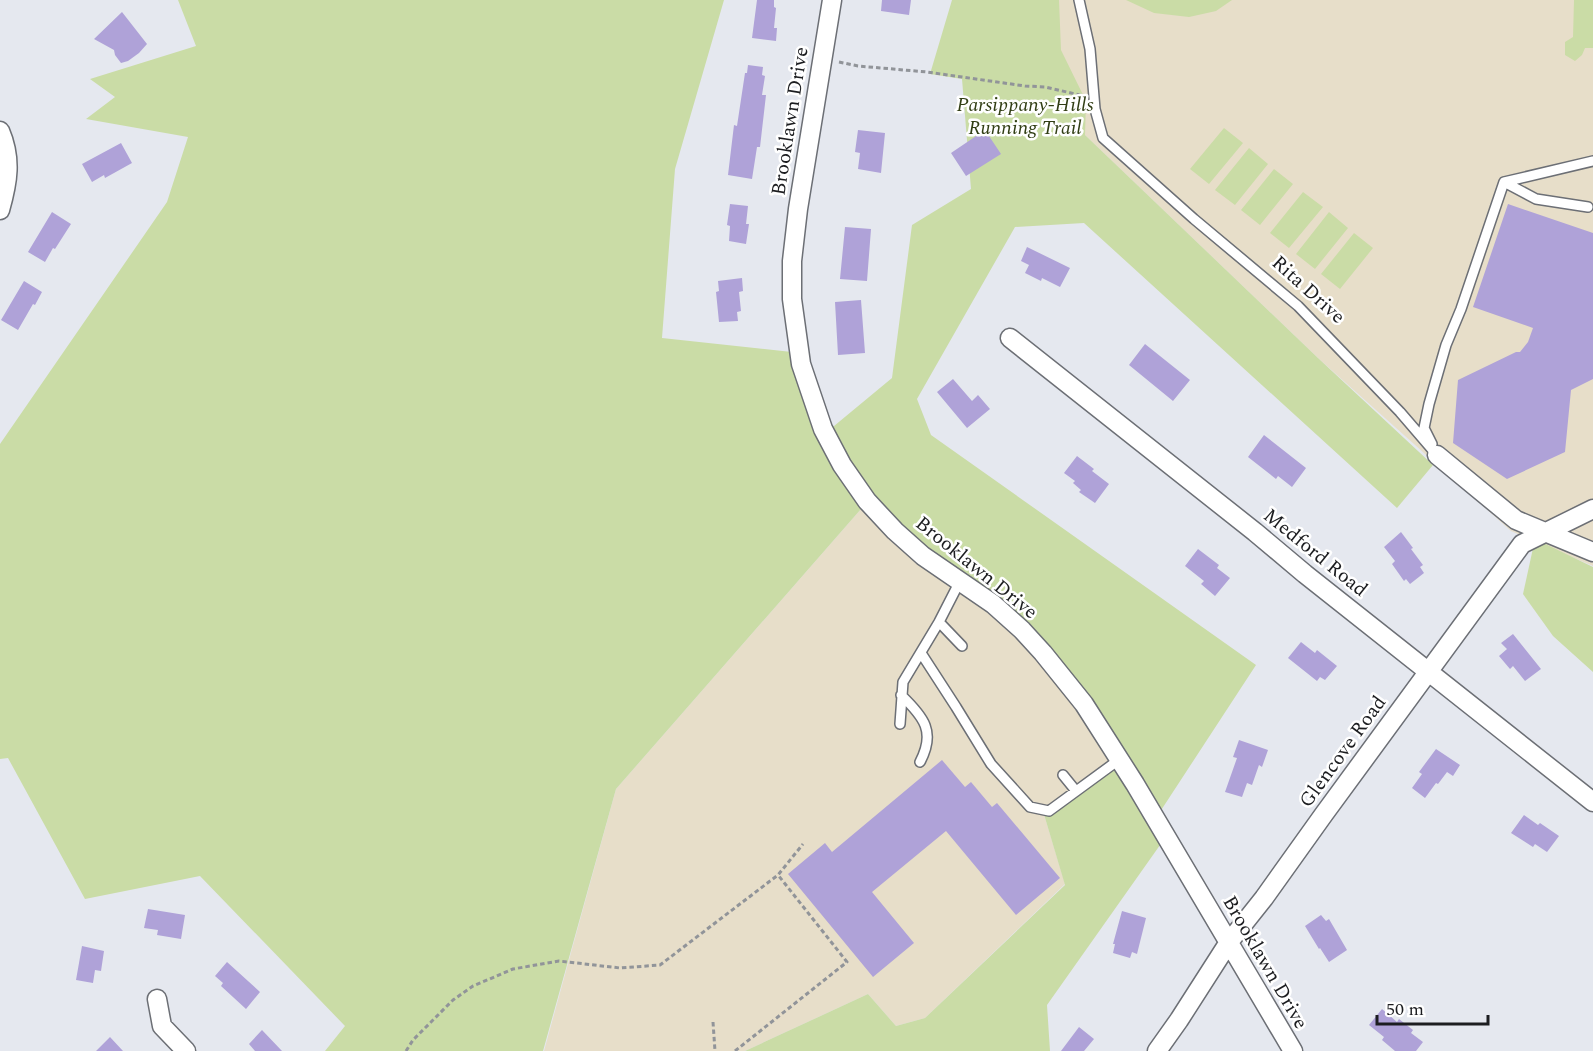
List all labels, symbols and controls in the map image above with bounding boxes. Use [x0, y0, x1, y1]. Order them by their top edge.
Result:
street label: Brooklawn Drive [763, 45, 817, 198]
park label: Parsippany-Hills Running Trail [957, 90, 1093, 143]
street label: Rita Drive [1265, 248, 1352, 331]
street label: Medford Road [1257, 501, 1374, 604]
street label: Brooklawn Drive [909, 509, 1044, 627]
street label: Glencove Road [1292, 689, 1394, 814]
street label: Brooklawn Drive [1215, 890, 1316, 1035]
scale bar [1377, 988, 1488, 1026]
text: 50 m [1386, 996, 1424, 1023]

